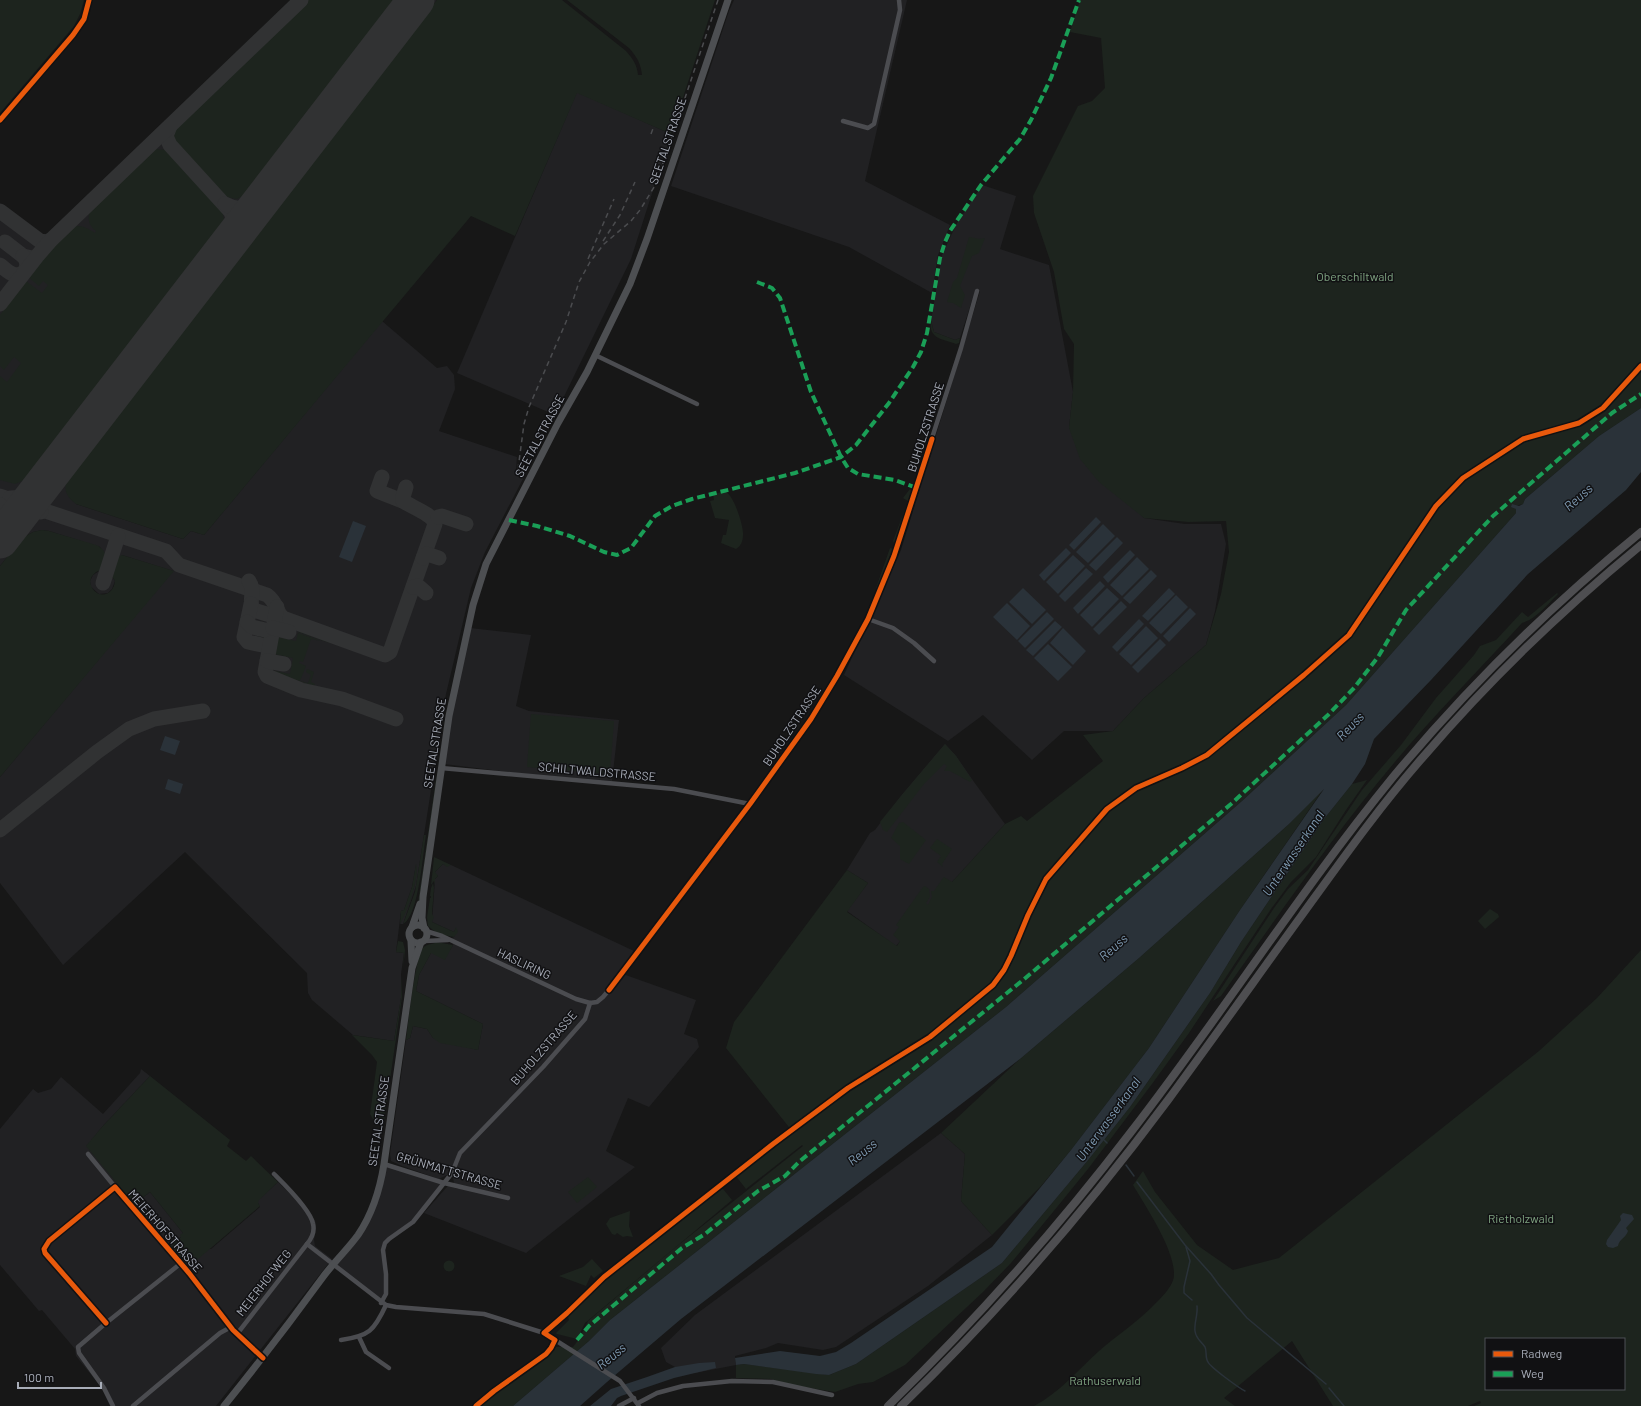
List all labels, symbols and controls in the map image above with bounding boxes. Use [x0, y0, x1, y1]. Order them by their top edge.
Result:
street label: SEETALSTRASSE [646, 95, 689, 186]
park label: Oberschiltwald [1316, 269, 1394, 283]
street label: BUHOLZSTRASSE [904, 380, 946, 473]
street label: SEETALSTRASSE [512, 392, 567, 479]
water label: Reuss [1560, 480, 1596, 514]
street label: BUHOLZSTRASSE [759, 683, 823, 768]
street label: SEETALSTRASSE [420, 697, 448, 789]
water label: Reuss [1333, 709, 1367, 743]
street label: SCHILTWALDSTRASSE [538, 759, 657, 783]
water label: Unterwasserkanal [1259, 807, 1328, 899]
water label: Reuss [1095, 930, 1131, 964]
street label: HASLIRING [495, 945, 554, 982]
street label: BUHOLZSTRASSE [507, 1007, 579, 1087]
water label: Unterwasserkanal [1072, 1074, 1144, 1164]
street label: SEETALSTRASSE [365, 1075, 391, 1167]
water label: Reuss [844, 1135, 880, 1169]
street label: GRÜNMATTSTRASSE [395, 1148, 504, 1192]
street label: MEIERHOFSTRASSE [126, 1186, 206, 1275]
park label: Rietholzwald [1488, 1211, 1554, 1225]
street label: MEIERHOFWEG [233, 1246, 294, 1318]
legend [1485, 1338, 1625, 1390]
water label: Reuss [593, 1339, 629, 1373]
text: Radweg [1521, 1346, 1562, 1360]
scale bar [18, 1364, 101, 1390]
text: Weg [1521, 1366, 1544, 1380]
text: 100 m [24, 1370, 54, 1384]
park label: Rathuserwald [1069, 1373, 1141, 1387]

